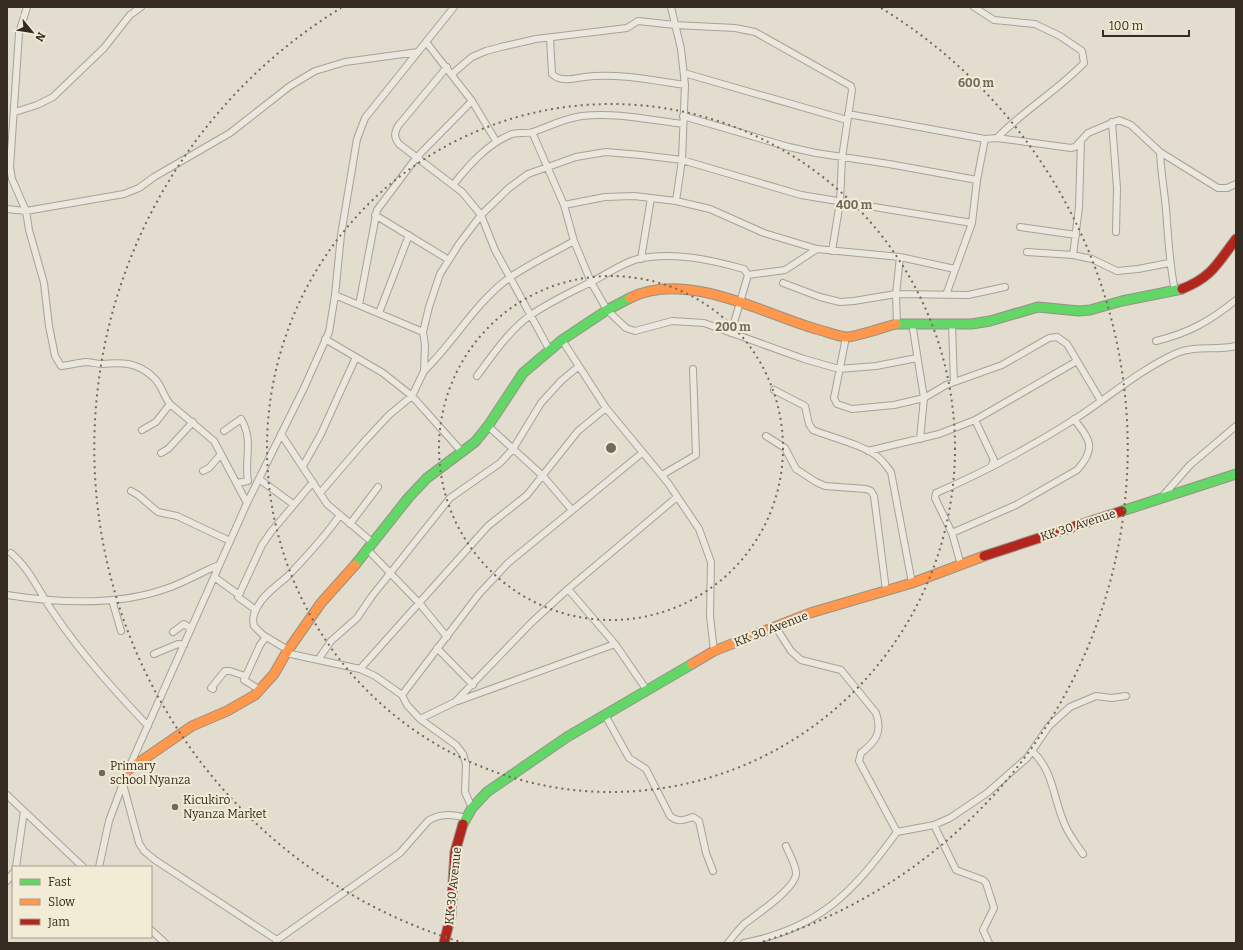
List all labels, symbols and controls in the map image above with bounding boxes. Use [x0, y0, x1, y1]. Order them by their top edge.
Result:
north arrow [12, 12, 52, 52]
scale bar [1103, 12, 1189, 38]
text: 100 m [1109, 19, 1144, 33]
text: N [32, 30, 48, 44]
text: 600 m [958, 76, 995, 90]
text: 400 m [836, 198, 873, 212]
text: 200 m [715, 320, 751, 334]
centre of rings [604, 441, 618, 455]
street label: KK 30 Avenue [1039, 506, 1117, 544]
street label: KK 30 Avenue [732, 608, 810, 650]
place label: Primary school Nyanza [110, 759, 191, 787]
marker: Primary school Nyanza [97, 768, 107, 778]
place label: Kicukiro Nyanza Market [183, 793, 267, 821]
marker: Kicukiro Nyanza Market [170, 802, 180, 812]
street label: KK 30 Avenue [442, 846, 464, 926]
legend [12, 866, 152, 938]
text: Fast [48, 875, 72, 889]
text: Slow [48, 895, 75, 909]
text: Jam [47, 915, 70, 929]

